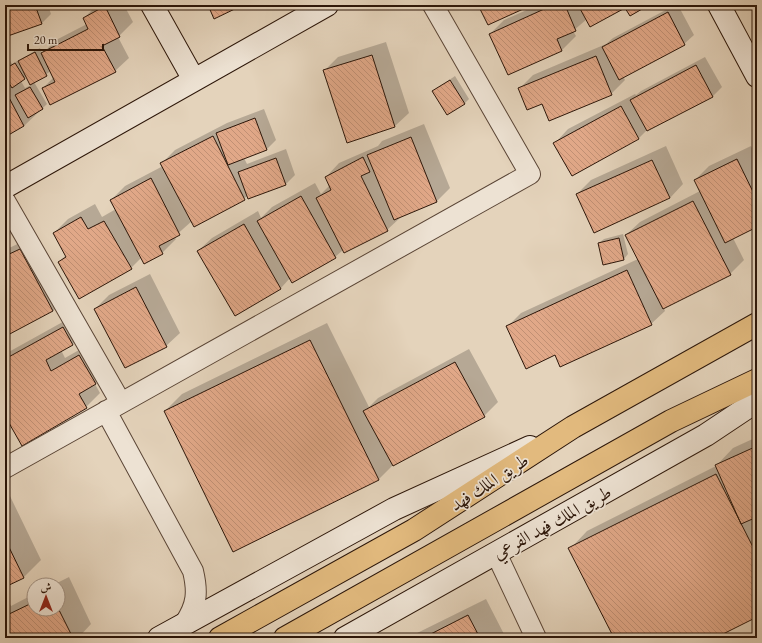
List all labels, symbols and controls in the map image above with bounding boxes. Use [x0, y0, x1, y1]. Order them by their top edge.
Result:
scale bar [28, 26, 103, 52]
text: 20 m [34, 32, 58, 48]
street label: طريق الملك فهد [445, 448, 533, 517]
street label: طريق الملك فهد الفرعي [489, 480, 617, 568]
north arrow [26, 577, 66, 617]
text: ش [41, 580, 52, 594]

